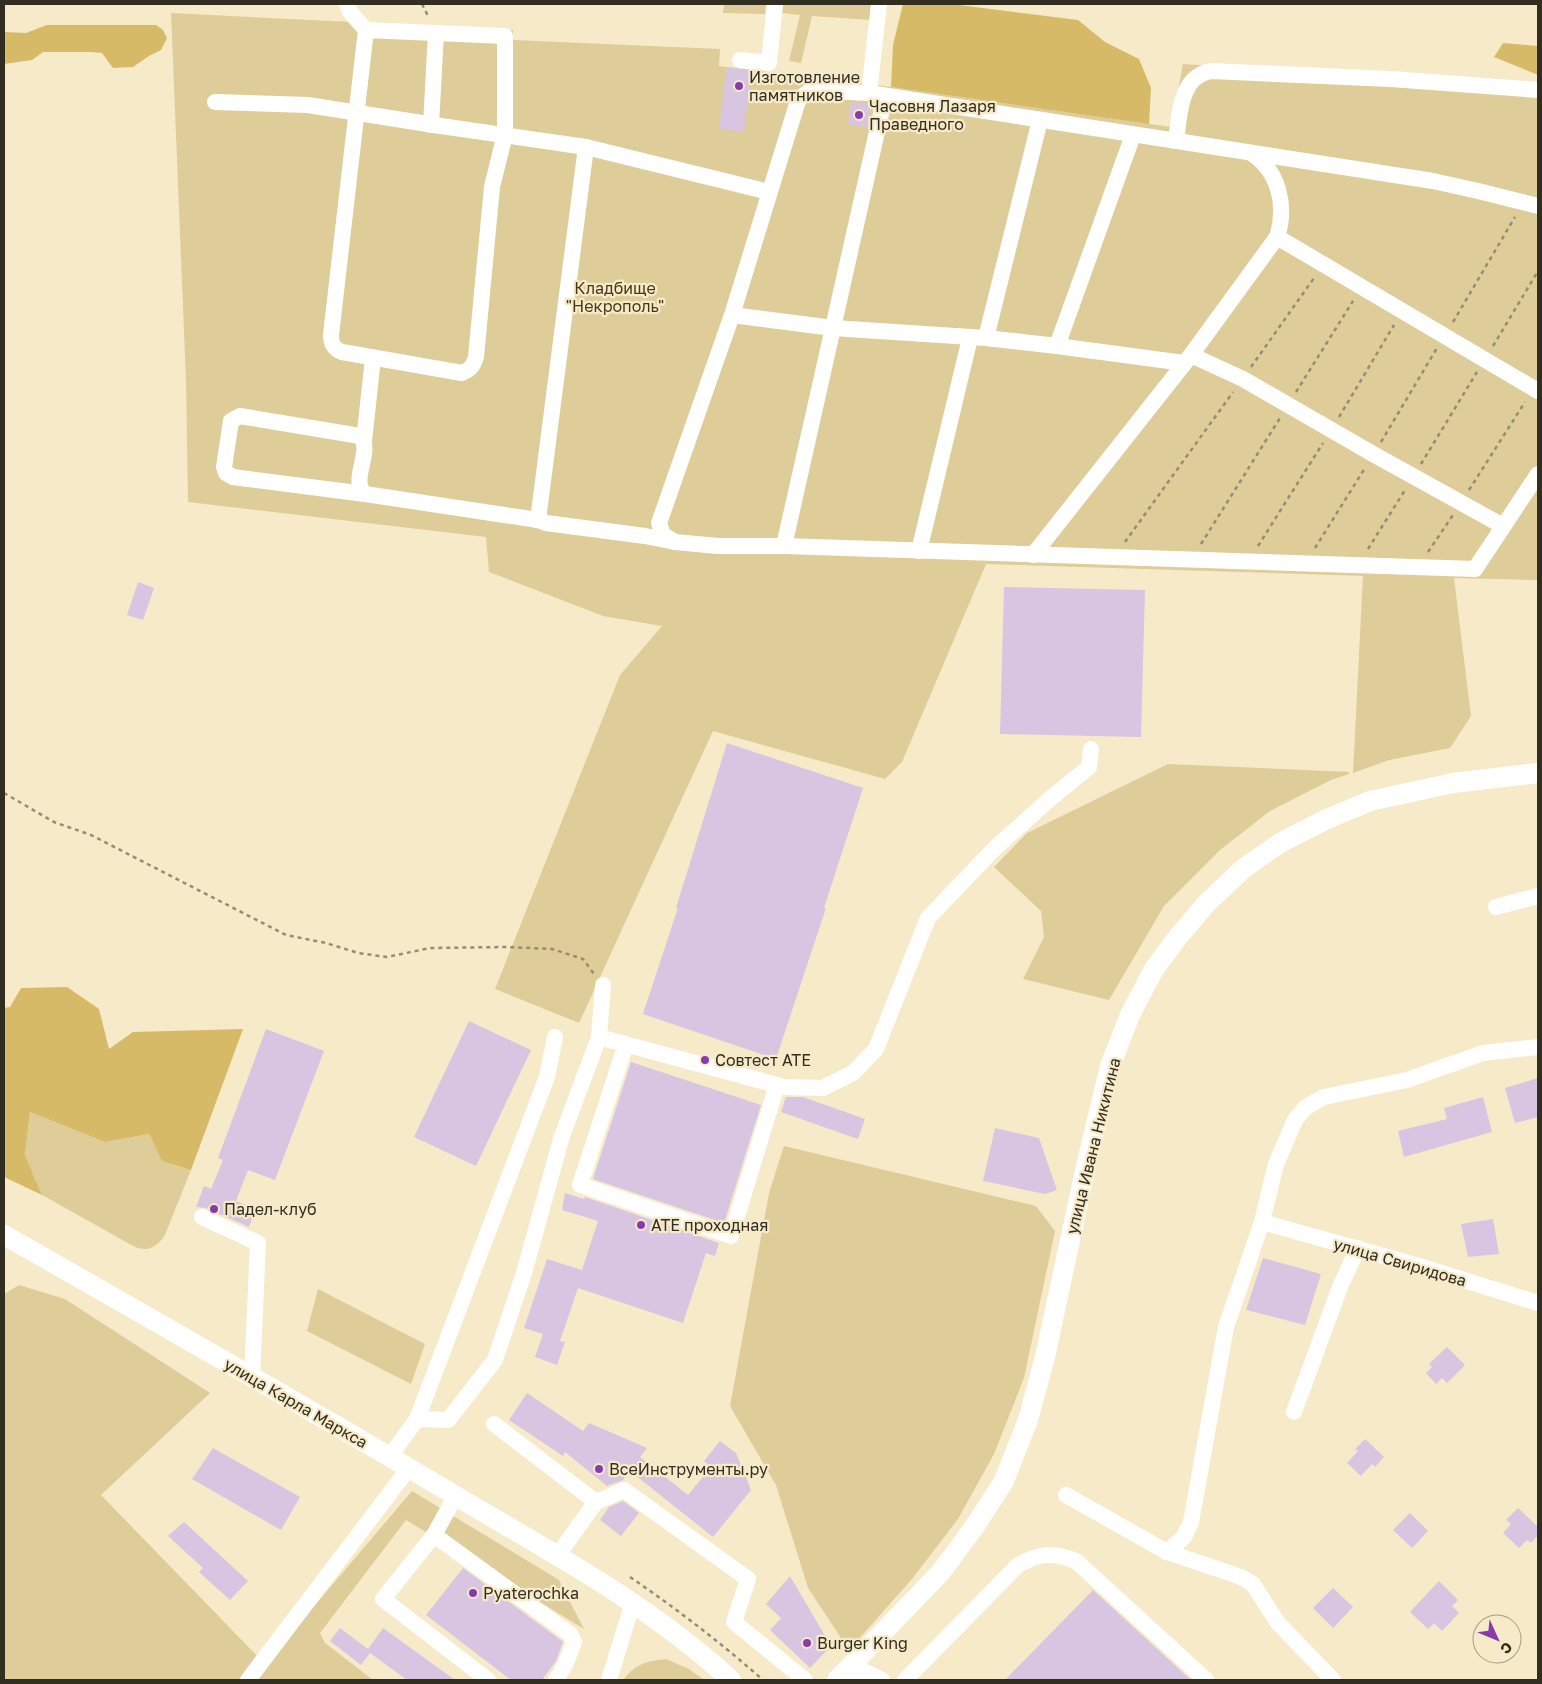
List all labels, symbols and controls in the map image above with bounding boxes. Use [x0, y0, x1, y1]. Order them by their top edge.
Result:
place label: Изготовление памятников [749, 67, 860, 105]
marker: Изготовление памятников [733, 80, 745, 92]
place label: Часовня Лазаря Праведного [869, 96, 996, 134]
marker: Часовня Лазаря Праведного [853, 109, 865, 121]
park label: Кладбище "Некрополь" [566, 278, 664, 316]
place label: Совтест АТЕ [715, 1050, 811, 1070]
marker: Совтест АТЕ [699, 1054, 711, 1066]
street label: улица Ивана Никитина [1061, 1056, 1125, 1236]
place label: Падел-клуб [224, 1199, 317, 1219]
marker: Падел-клуб [208, 1203, 220, 1215]
place label: АТЕ проходная [651, 1215, 768, 1235]
marker: АТЕ проходная [635, 1219, 647, 1231]
street label: улица Свиридова [1331, 1233, 1469, 1291]
street label: улица Карла Маркса [221, 1354, 371, 1452]
place label: ВсеИнструменты.ру [609, 1459, 768, 1479]
marker: ВсеИнструменты.ру [593, 1463, 605, 1475]
place label: Pyaterochka [483, 1583, 579, 1603]
marker: Pyaterochka [467, 1587, 479, 1599]
north arrow [1472, 1614, 1522, 1664]
place label: Burger King [817, 1633, 908, 1653]
marker: Burger King [801, 1637, 813, 1649]
text: С [1497, 1639, 1516, 1658]

